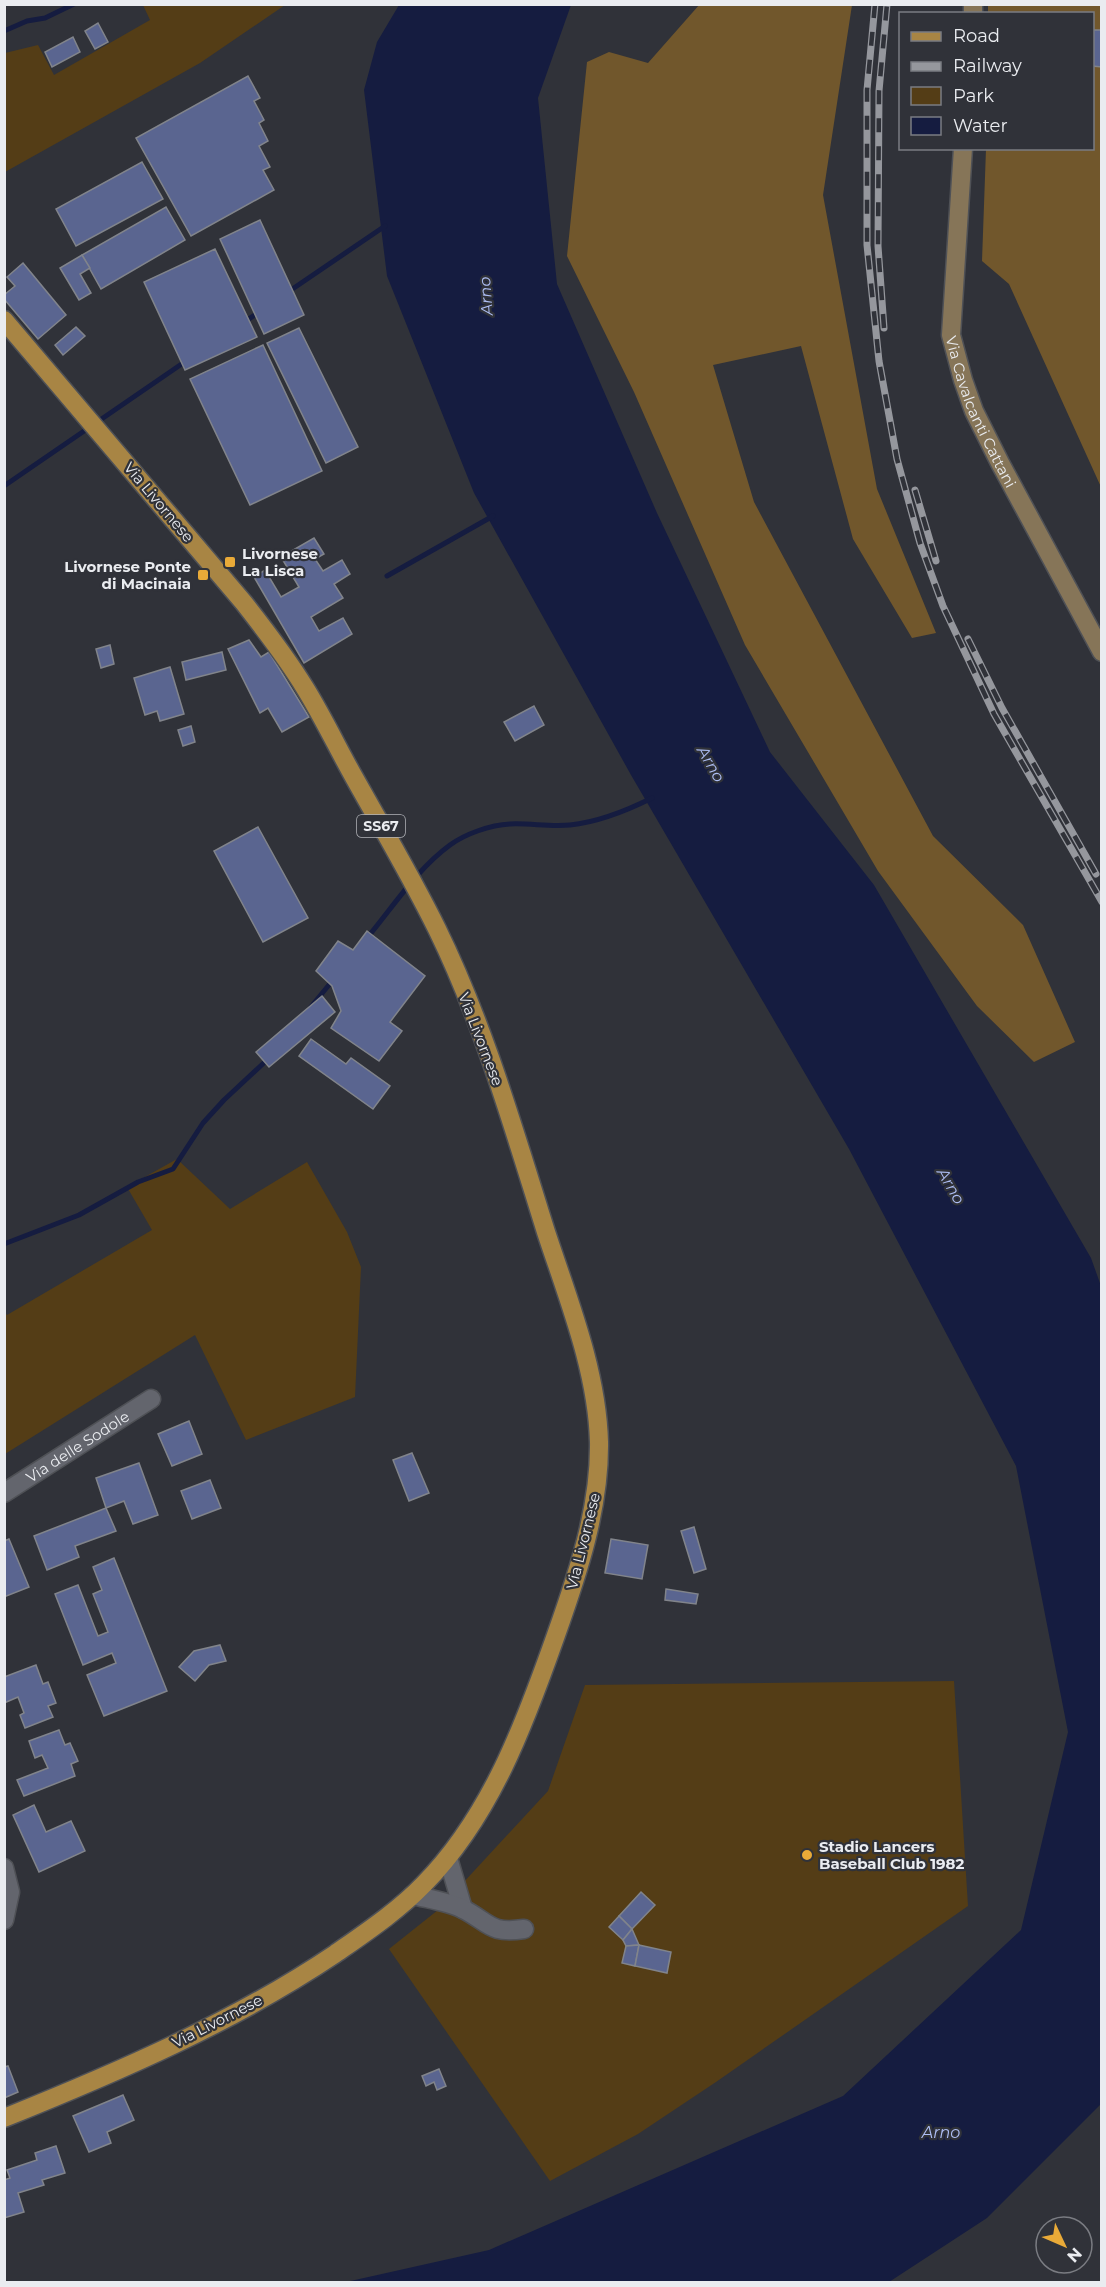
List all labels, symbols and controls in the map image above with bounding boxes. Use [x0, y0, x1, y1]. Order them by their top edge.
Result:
legend [899, 12, 1094, 150]
text: Road [953, 25, 1000, 47]
text: Railway [953, 55, 1022, 77]
text: Park [953, 85, 994, 107]
text: Water [953, 115, 1008, 137]
water label: Arno [475, 276, 497, 317]
street label: Via Cavalcanti Cattani [942, 334, 1021, 491]
street label: Via Livornese [120, 458, 198, 546]
place label: Livornese La Lisca [242, 544, 318, 580]
marker: Livornese La Lisca [223, 555, 237, 569]
place label: Livornese Ponte di Macinaia [64, 557, 191, 593]
marker: Livornese Ponte di Macinaia [196, 568, 210, 582]
water label: Arno [693, 742, 729, 785]
road number: SS67 [357, 815, 405, 837]
street label: Via Livornese [454, 990, 508, 1088]
water label: Arno [933, 1164, 969, 1207]
street label: Via delle Sodole [22, 1406, 132, 1486]
street label: Via Livornese [562, 1491, 604, 1591]
place label: Stadio Lancers Baseball Club 1982 [819, 1837, 965, 1873]
marker: Stadio Lancers Baseball Club 1982 [800, 1848, 814, 1862]
street label: Via Livornese [169, 1990, 265, 2052]
water label: Arno [921, 2123, 960, 2142]
north arrow [1034, 2215, 1094, 2275]
text: N [1063, 2244, 1086, 2266]

